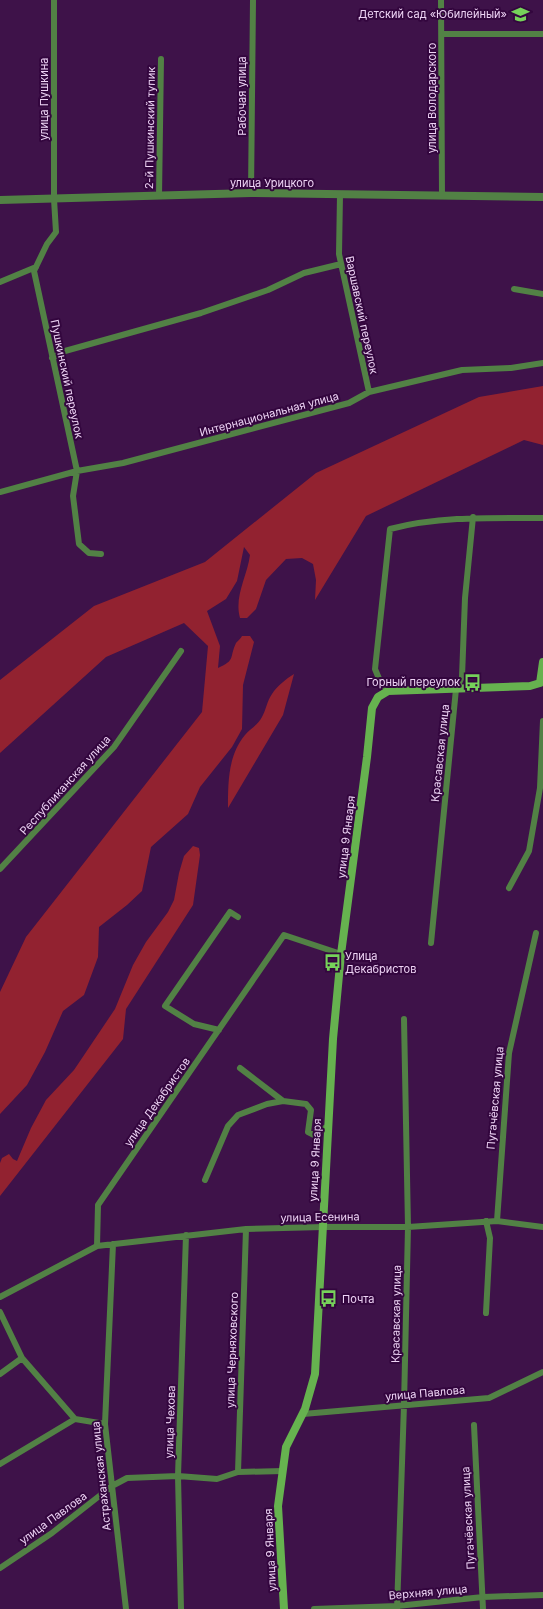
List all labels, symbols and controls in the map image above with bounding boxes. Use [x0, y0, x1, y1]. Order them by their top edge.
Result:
school or university icon: Детский сад «Юбилейный» [510, 4, 530, 24]
place label: Детский сад «Юбилейный» [358, 7, 507, 21]
street label: улица Володарского [425, 42, 439, 153]
street label: Рабочая улица [235, 56, 249, 136]
street label: улица Пушкина [37, 58, 51, 140]
street label: 2-й Пушкинский тупик [142, 67, 158, 189]
street label: улица Урицкого [230, 176, 314, 190]
street label: Варшавский переулок [343, 255, 381, 375]
street label: Пушкинский переулок [48, 318, 86, 440]
street label: Интернациональная улица [198, 389, 340, 439]
bus stop icon: Горный переулок [463, 672, 483, 692]
place label: Горный переулок [367, 675, 460, 689]
street label: Красавская улица [428, 703, 452, 803]
street label: Республиканская улица [17, 732, 113, 838]
street label: улица 9 Января [334, 795, 358, 879]
place label: Улица Декабристов [345, 949, 416, 976]
bus stop icon: Улица Декабристов [322, 952, 342, 972]
street label: Пугачёвская улица [484, 1046, 506, 1150]
street label: улица Декабристов [121, 1055, 193, 1149]
street label: улица 9 Января [306, 1118, 324, 1202]
street label: улица Есенина [280, 1209, 360, 1225]
street label: Красавская улица [388, 1265, 404, 1363]
bus stop icon: Почта [319, 1289, 339, 1309]
street label: улица Черняховского [223, 1291, 241, 1408]
place label: Почта [342, 1292, 375, 1306]
street label: улица Павлова [384, 1383, 466, 1403]
street label: улица Чехова [162, 1385, 178, 1459]
street label: Астраханская улица [88, 1421, 114, 1531]
street label: Пугачёвская улица [458, 1466, 478, 1570]
street label: улица Павлова [16, 1489, 90, 1547]
street label: улица 9 Января [261, 1508, 279, 1592]
street label: Верхняя улица [388, 1582, 468, 1602]

